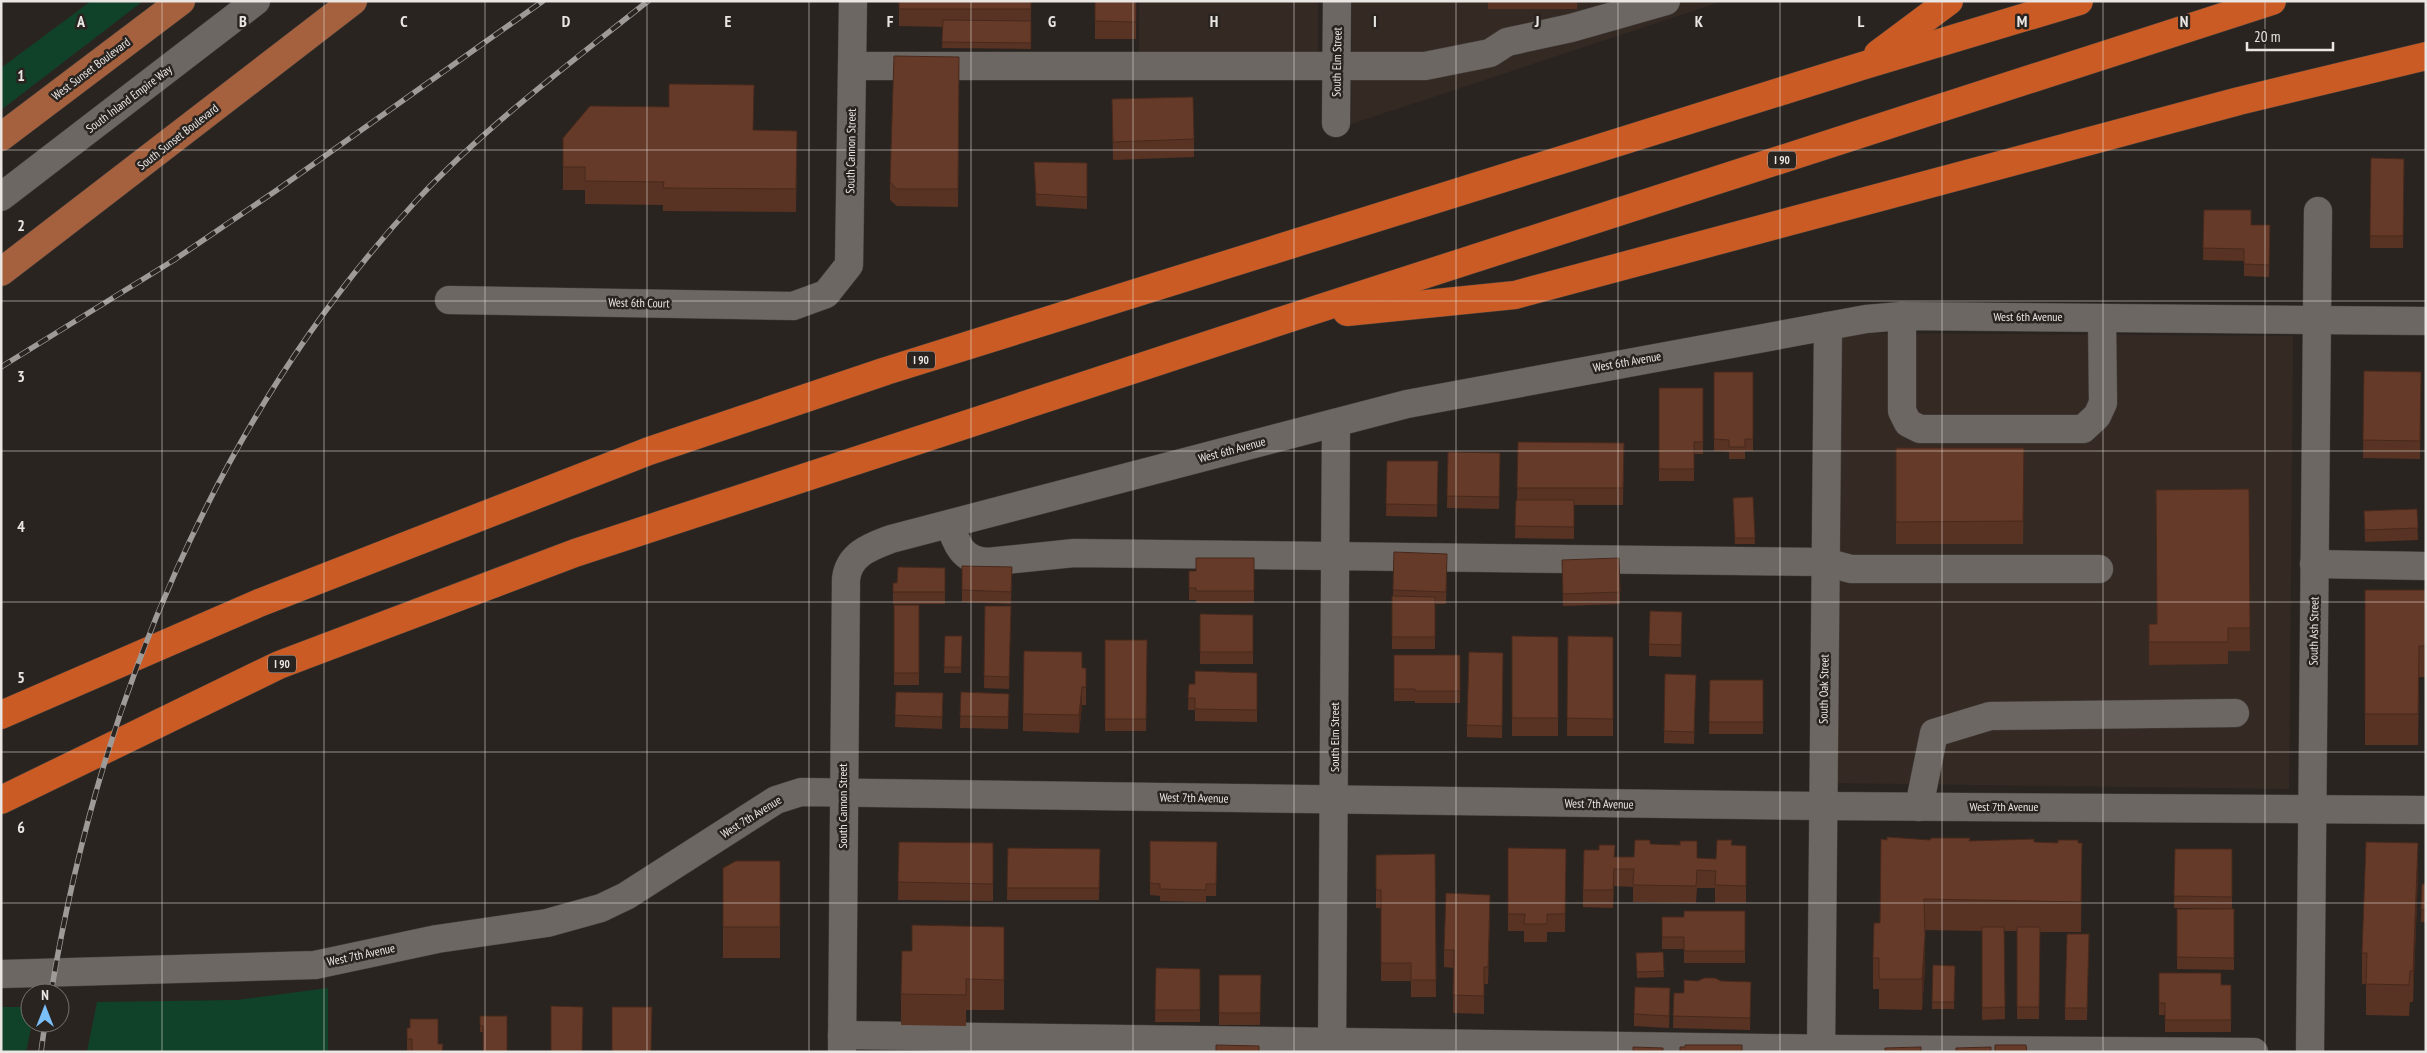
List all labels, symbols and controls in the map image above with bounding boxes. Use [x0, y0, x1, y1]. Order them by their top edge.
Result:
text: A [76, 11, 86, 31]
text: B [239, 11, 247, 31]
text: C [400, 11, 408, 31]
text: D [562, 11, 571, 31]
text: E [725, 11, 732, 31]
text: F [887, 11, 894, 31]
text: G [1048, 11, 1056, 31]
text: H [1210, 11, 1218, 31]
text: I [1373, 11, 1377, 31]
text: J [1534, 11, 1539, 31]
text: K [1695, 11, 1704, 31]
text: L [1858, 11, 1865, 31]
text: M [2017, 11, 2027, 31]
text: N [2180, 11, 2188, 31]
scale bar [2247, 20, 2333, 52]
street label: South Elm Street [1328, 26, 1345, 97]
text: 20 m [2254, 27, 2280, 46]
street label: West Sunset Boulevard [48, 34, 133, 103]
street label: South Inland Empire Way [83, 61, 175, 136]
text: 1 [17, 65, 25, 85]
street label: South Sunset Boulevard [134, 100, 221, 173]
street label: South Cannon Street [842, 108, 859, 194]
road number: I 90 [1768, 152, 1796, 168]
text: 2 [17, 215, 25, 235]
street label: West 6th Court [608, 294, 671, 311]
street label: West 6th Avenue [1993, 309, 2063, 324]
street label: West 6th Avenue [1592, 348, 1662, 375]
road number: I 90 [907, 352, 935, 368]
text: 3 [17, 366, 25, 386]
street label: West 6th Avenue [1197, 433, 1267, 466]
text: 4 [17, 516, 25, 536]
street label: South Ash Street [2305, 596, 2322, 665]
street label: South Oak Street [1815, 653, 1832, 724]
road number: I 90 [268, 656, 296, 672]
text: 5 [17, 667, 25, 687]
street label: South Elm Street [1327, 701, 1342, 772]
street label: South Cannon Street [835, 763, 850, 849]
street label: West 7th Avenue [1159, 789, 1229, 806]
street label: West 7th Avenue [718, 792, 784, 841]
street label: West 7th Avenue [1564, 795, 1634, 812]
street label: West 7th Avenue [1970, 799, 2039, 814]
text: 6 [17, 817, 25, 837]
street label: West 7th Avenue [326, 940, 396, 969]
north arrow [20, 983, 70, 1033]
text: N [41, 986, 49, 1004]

